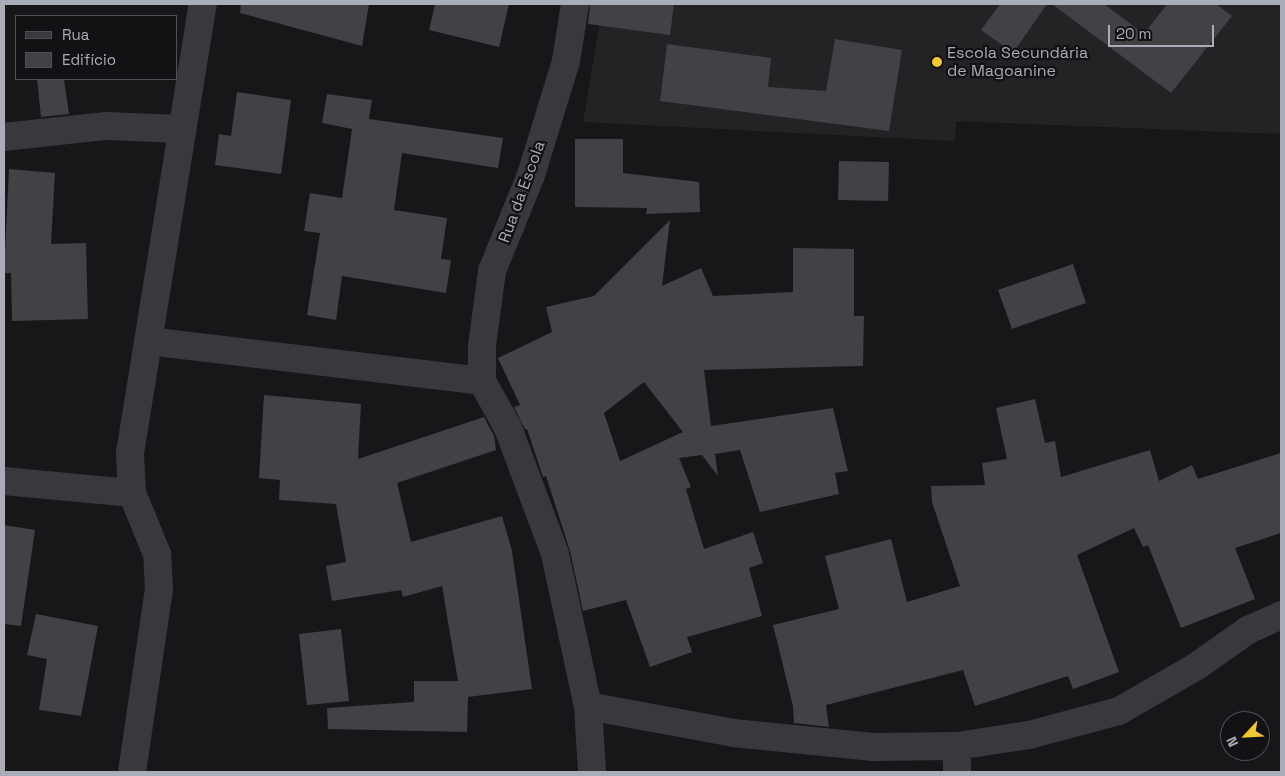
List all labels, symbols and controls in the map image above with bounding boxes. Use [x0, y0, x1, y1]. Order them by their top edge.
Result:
legend [15, 15, 178, 80]
scale bar [1110, 15, 1216, 47]
text: 20 m [1116, 24, 1151, 43]
text: Rua [62, 25, 89, 44]
place label: Escola Secundária de Magoanine [947, 43, 1088, 81]
text: Edifício [62, 50, 116, 69]
marker: Escola Secundária de Magoanine [931, 56, 943, 68]
street label: Rua da Escola [495, 139, 549, 245]
north arrow [1220, 711, 1270, 761]
text: N [1222, 734, 1242, 750]

